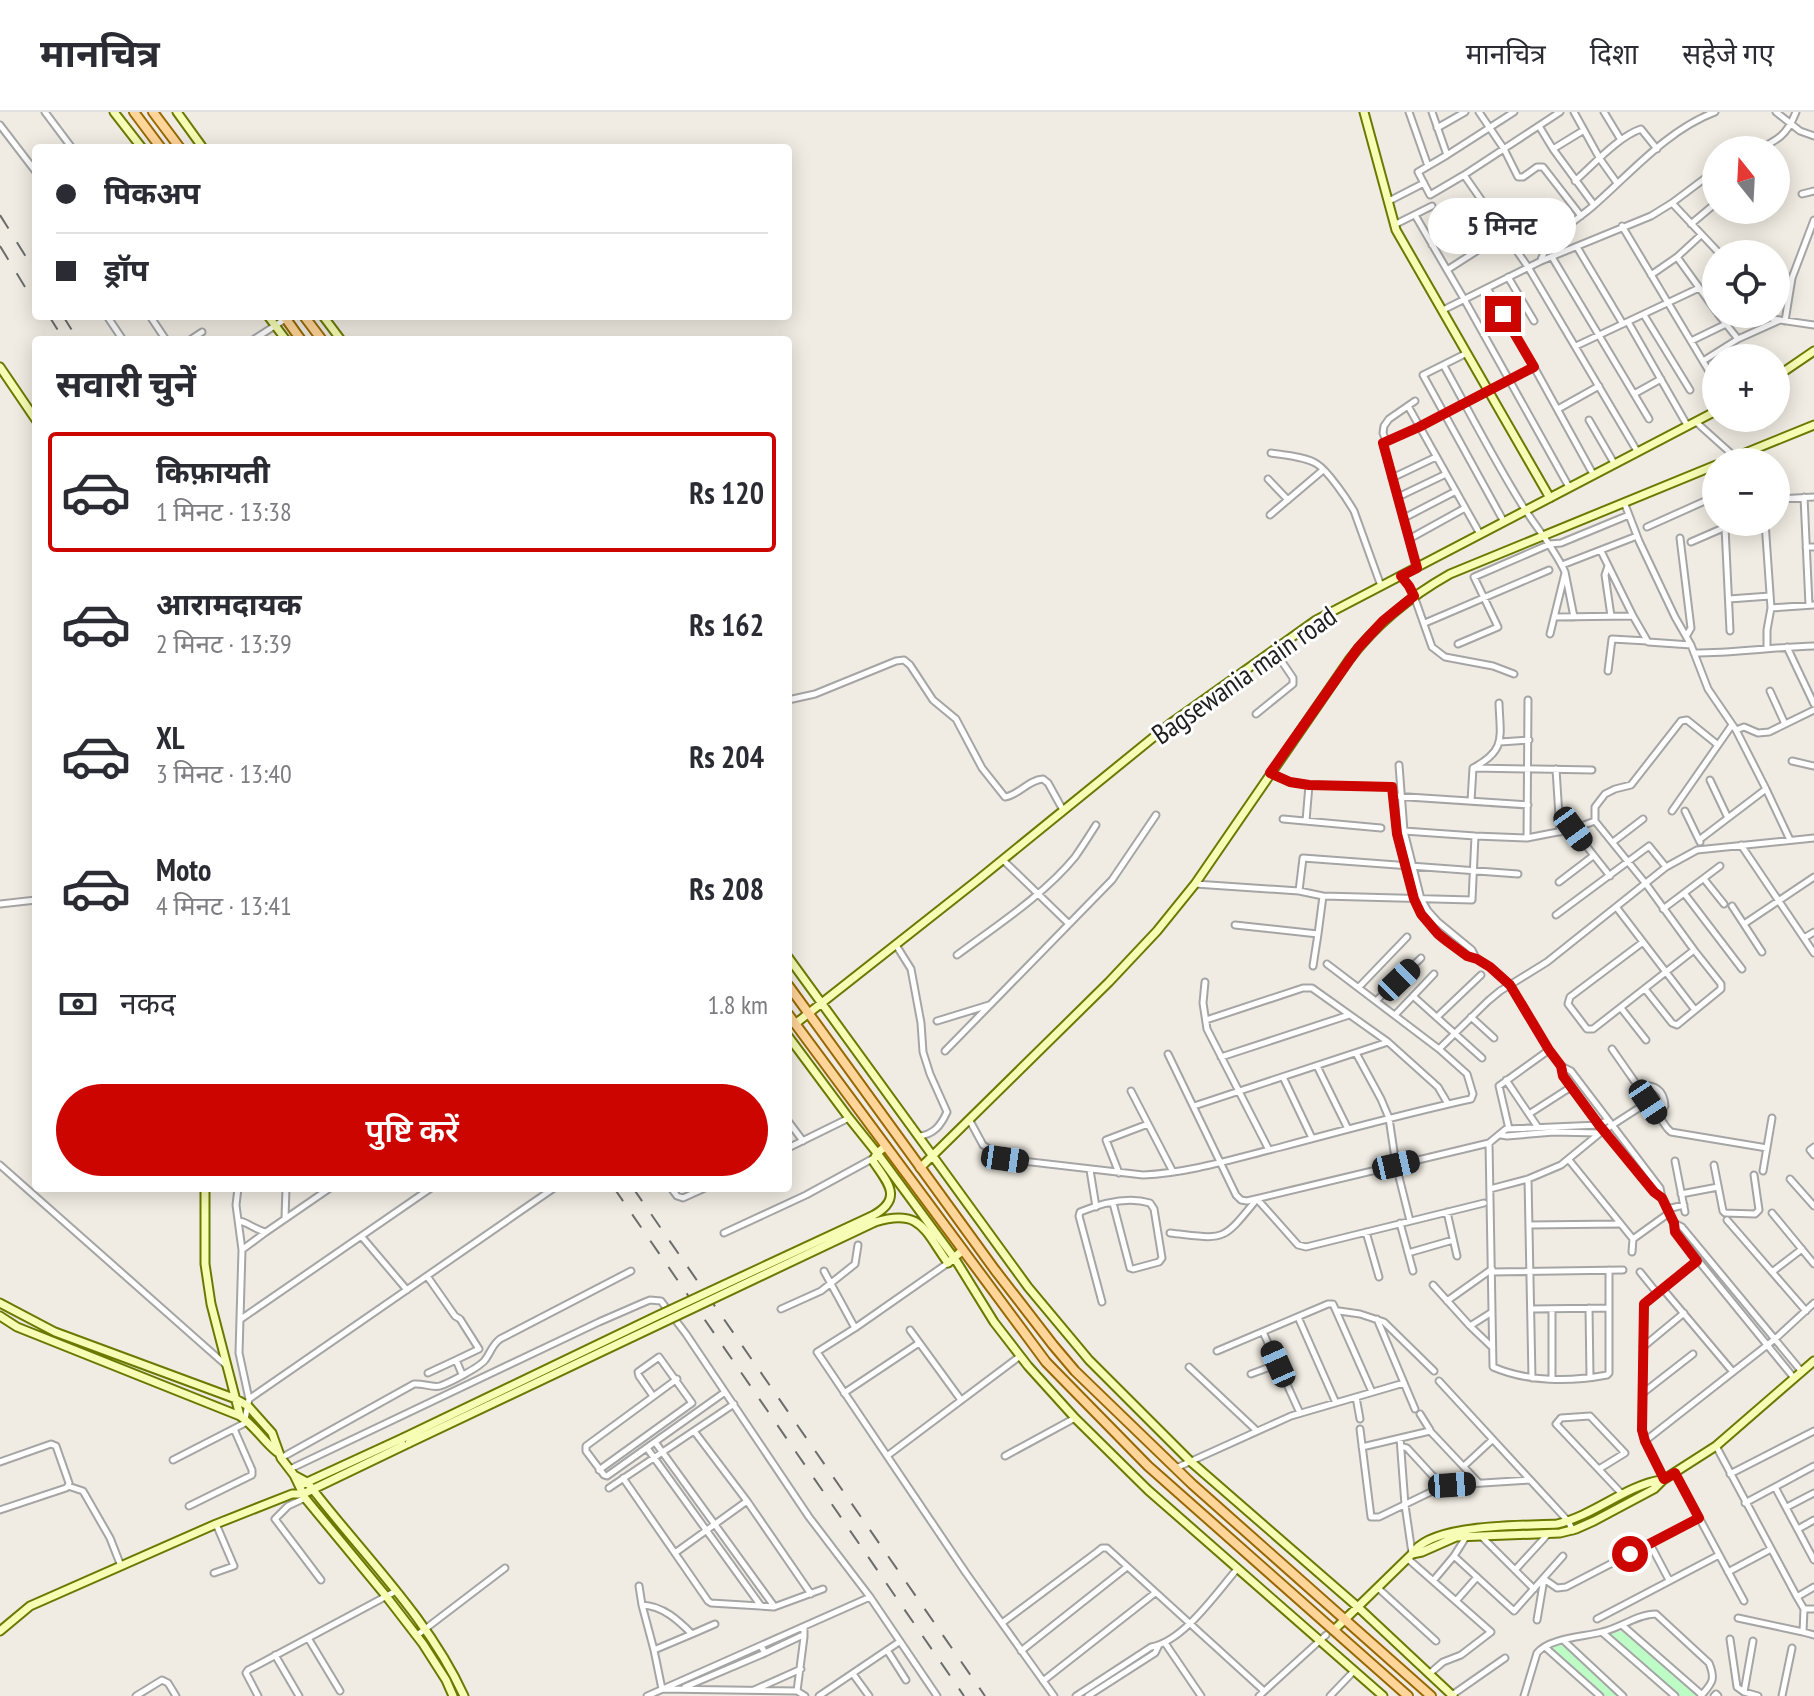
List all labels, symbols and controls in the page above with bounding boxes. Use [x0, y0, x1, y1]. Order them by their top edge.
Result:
text: मानचित्र [40, 28, 160, 77]
text: मानचित्र [1466, 35, 1546, 72]
text: दिशा [1590, 35, 1638, 72]
text: सहेजे गए [1682, 35, 1774, 72]
north arrow [1702, 136, 1790, 224]
map controls [1702, 136, 1790, 536]
text: पिकअप [104, 173, 200, 212]
callout: 5 मिनट [1429, 198, 1577, 254]
text: 5 मिनट [1467, 209, 1537, 242]
button: locate [1702, 240, 1790, 328]
text: ड्रॉप [104, 250, 148, 289]
route end [1485, 296, 1521, 332]
button: + [1702, 344, 1790, 432]
text: सवारी चुनें [56, 360, 196, 407]
button: − [1702, 448, 1790, 536]
text: किफ़ायती [156, 452, 270, 491]
icon: car [60, 456, 132, 528]
text: Rs 120 [689, 473, 764, 512]
text: 1 मिनट · 13:38 [156, 495, 292, 528]
text: आरामदायक [156, 584, 302, 623]
icon: car [60, 588, 132, 660]
street label: Bagsewania main road [1144, 597, 1343, 752]
text: Rs 162 [689, 605, 764, 644]
text: 2 मिनट · 13:39 [156, 627, 292, 660]
text: XL [156, 718, 185, 757]
icon: car [60, 720, 132, 792]
text: Rs 204 [689, 737, 764, 776]
text: 3 मिनट · 13:40 [156, 757, 292, 790]
car [1549, 803, 1597, 855]
text: Moto [156, 850, 211, 889]
icon: car [60, 852, 132, 924]
text: Rs 208 [689, 869, 764, 908]
text: 4 मिनट · 13:41 [156, 889, 292, 922]
car [1373, 955, 1425, 1005]
icon: cash [56, 982, 100, 1026]
text: नकद [120, 983, 176, 1022]
text: 1.8 km [707, 988, 768, 1021]
car [1625, 1075, 1671, 1129]
button: पुष्टि करें [56, 1084, 768, 1176]
car [980, 1144, 1030, 1174]
car [1370, 1148, 1422, 1182]
car [1257, 1337, 1299, 1391]
car [1427, 1471, 1477, 1499]
route start [1612, 1536, 1648, 1572]

